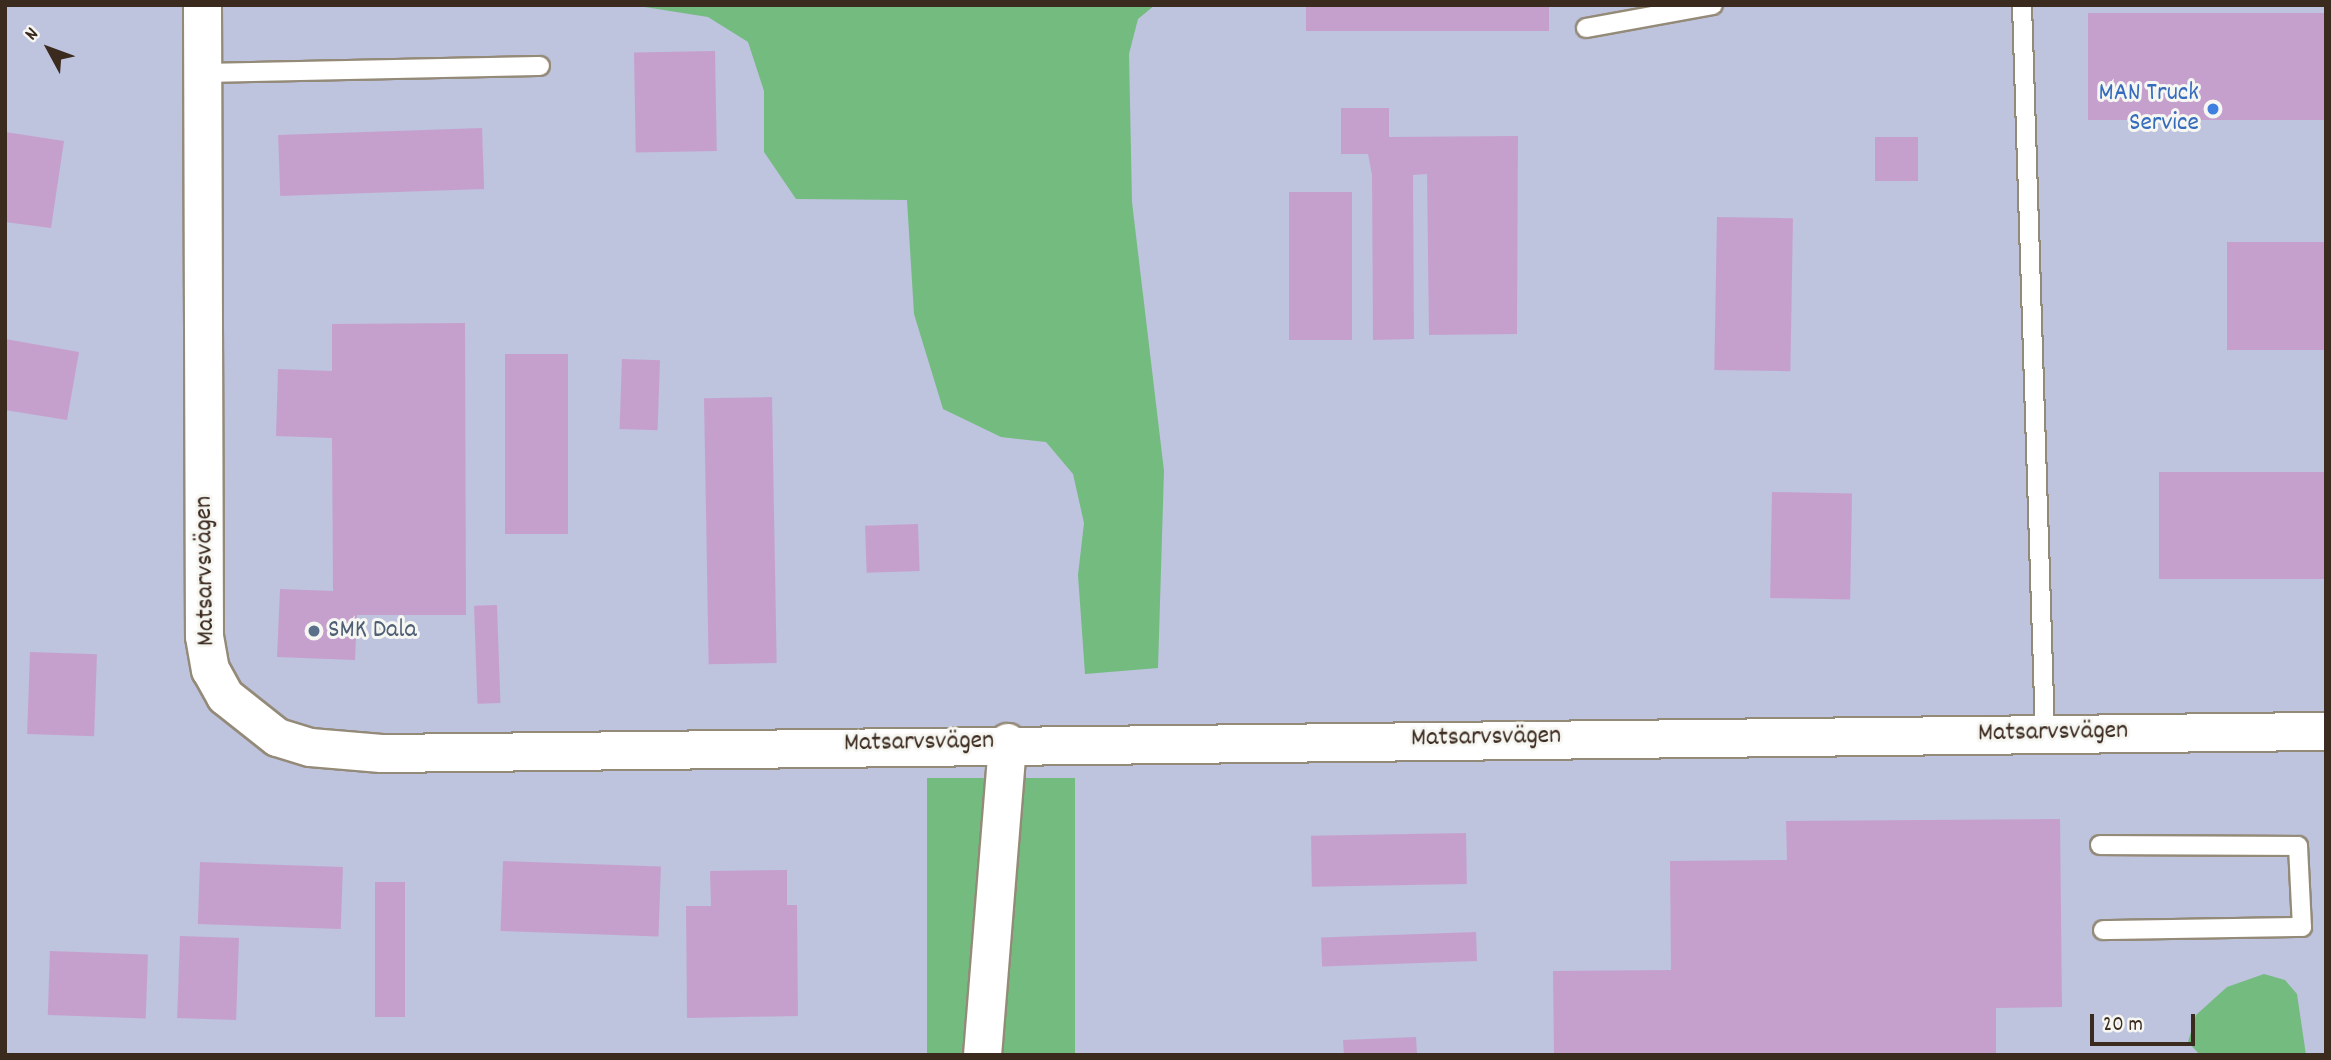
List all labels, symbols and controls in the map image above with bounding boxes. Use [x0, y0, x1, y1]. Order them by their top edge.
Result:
north arrow [14, 14, 84, 84]
text: N [19, 23, 46, 47]
place label: MAN Truck Service [2098, 78, 2199, 140]
marker: MAN Truck Service [2205, 101, 2221, 117]
street label: Matsarvsvägen [189, 496, 223, 646]
place label: SMK Dala [328, 615, 417, 647]
marker: SMK Dala [306, 623, 322, 639]
street label: Matsarvsvägen [1978, 716, 2128, 750]
street label: Matsarvsvägen [1411, 721, 1561, 755]
street label: Matsarvsvägen [844, 726, 994, 760]
scale bar [2093, 1000, 2198, 1044]
text: 20 m [2103, 1011, 2143, 1041]

